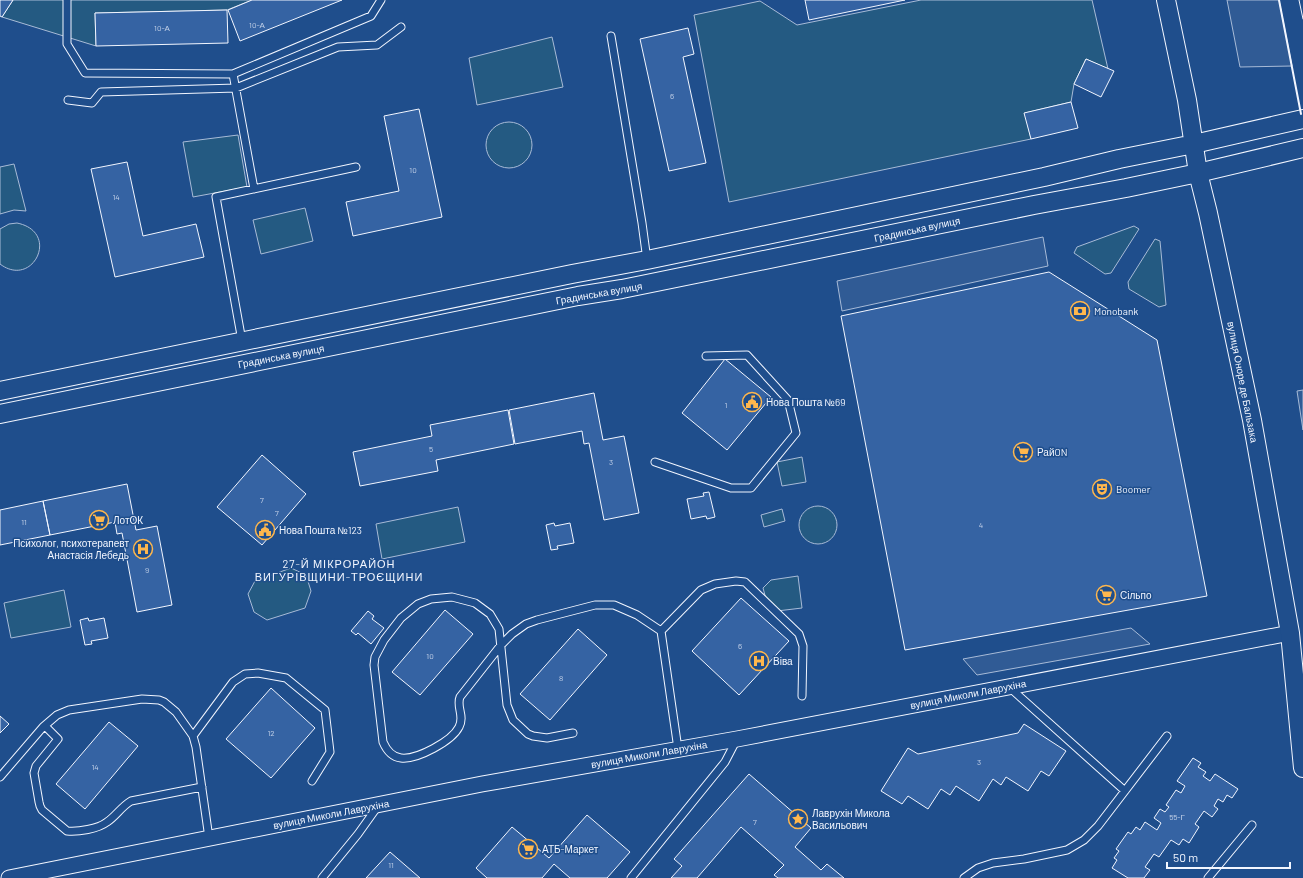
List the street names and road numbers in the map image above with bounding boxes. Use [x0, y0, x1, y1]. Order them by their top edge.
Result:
street label: Градинська вулиця [873, 214, 961, 244]
street label: Градинська вулиця [555, 279, 643, 307]
street label: вулиця Оноре де Бальзака [1225, 320, 1261, 444]
street label: Градинська вулиця [237, 342, 325, 370]
street label: вулиця Миколи Лаврухіна [909, 677, 1027, 711]
street label: вулиця Миколи Лаврухіна [590, 738, 708, 770]
street label: вулиця Миколи Лаврухіна [272, 797, 390, 831]

